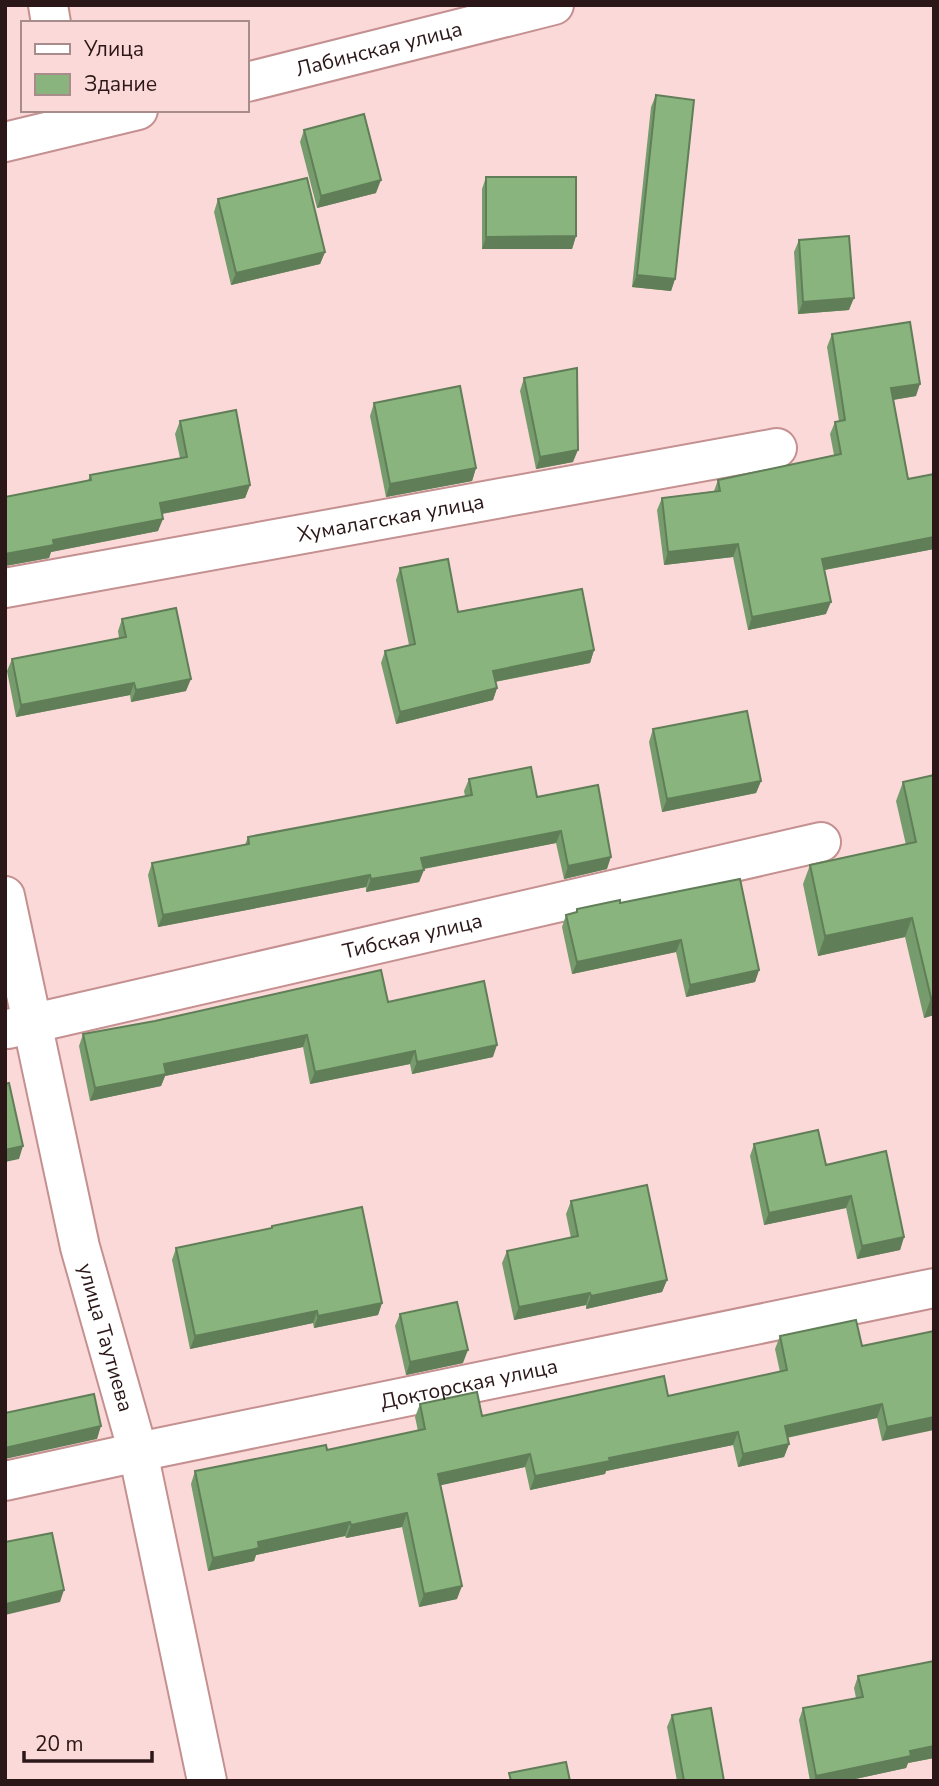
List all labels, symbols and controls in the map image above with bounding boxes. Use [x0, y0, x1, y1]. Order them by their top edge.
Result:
street label: Лабинская улица [293, 15, 465, 83]
legend [21, 21, 248, 112]
text: Улица [83, 35, 144, 63]
text: Здание [84, 70, 157, 98]
street label: Хумалагская улица [295, 487, 486, 549]
street label: Тибская улица [340, 906, 485, 966]
street label: улица Таутиева [71, 1260, 140, 1415]
street label: Докторская улица [378, 1352, 560, 1416]
scale bar [24, 1720, 152, 1764]
text: 20 m [35, 1730, 84, 1758]

